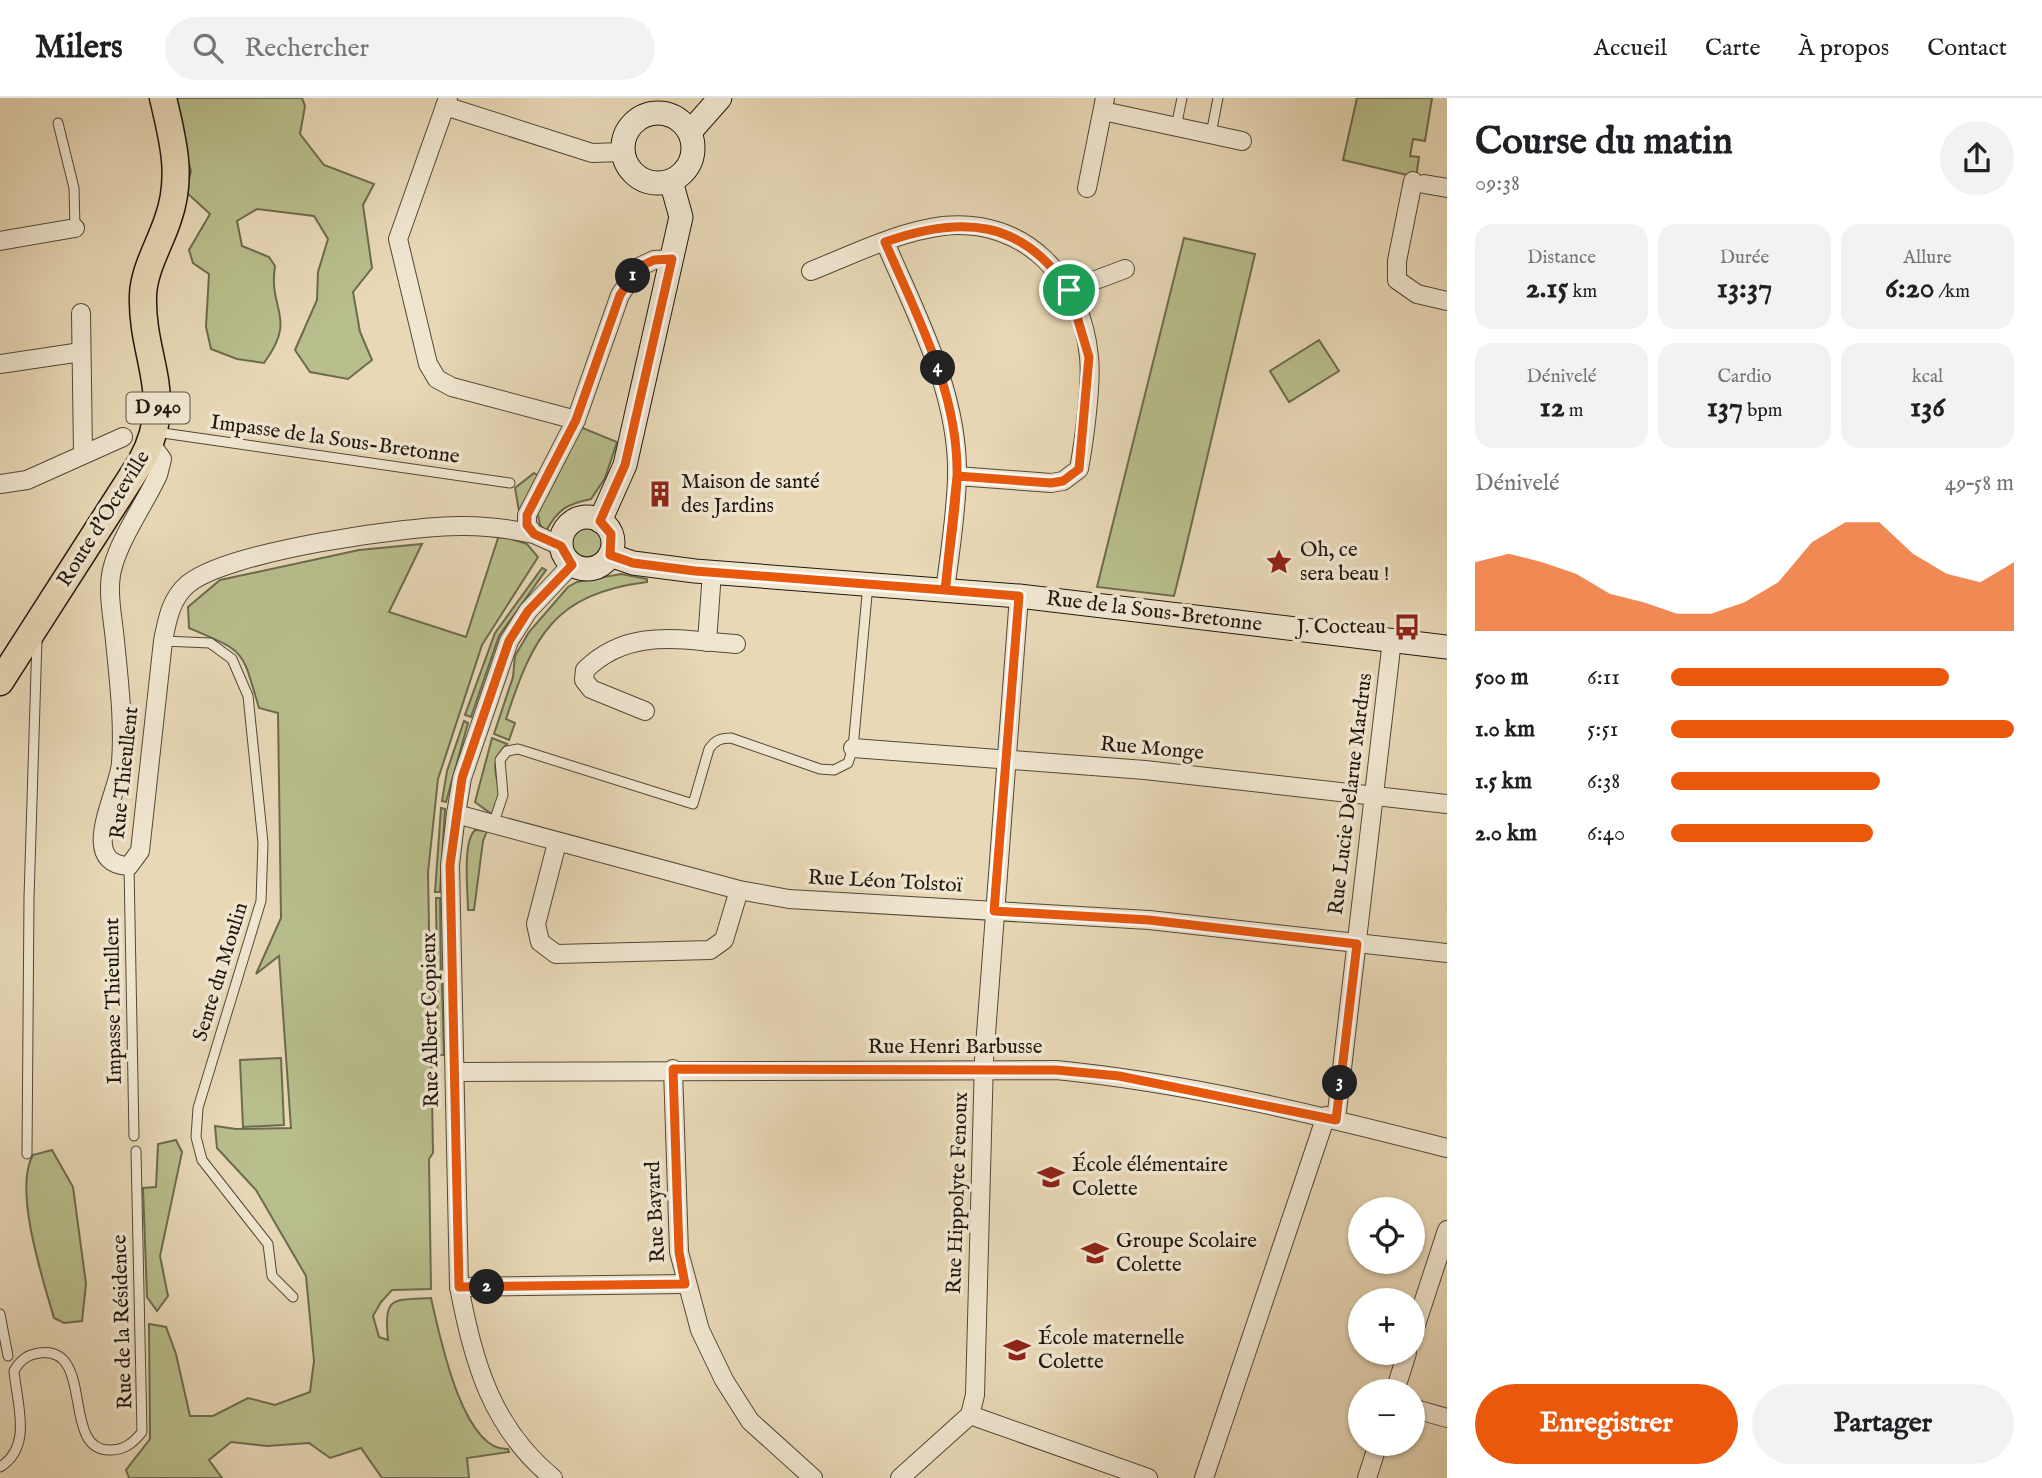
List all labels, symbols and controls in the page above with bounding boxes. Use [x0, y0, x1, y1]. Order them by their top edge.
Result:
search box [165, 17, 655, 80]
text: Milers [35, 27, 123, 69]
icon: search [189, 29, 227, 67]
text: Rechercher [245, 32, 369, 65]
text: Accueil [1594, 33, 1667, 64]
text: Carte [1705, 33, 1761, 64]
text: À propos [1799, 33, 1889, 64]
text: Contact [1927, 33, 2007, 64]
text: Course du matin [1475, 119, 1733, 167]
button: share [1940, 121, 2014, 195]
text: 09:38 [1475, 169, 1520, 198]
text: Distance [1527, 246, 1596, 270]
text: Durée [1720, 246, 1769, 270]
text: Allure [1903, 246, 1952, 270]
pin: 1 [616, 258, 650, 294]
pin [1039, 260, 1099, 320]
text: 1 [629, 263, 636, 287]
text: 2.15 [1526, 270, 1568, 308]
text: 13:37 [1717, 270, 1772, 308]
text: 6:20 [1885, 270, 1934, 308]
icon: arrive [1050, 271, 1088, 309]
text: km [1568, 280, 1597, 304]
text: /km [1934, 280, 1970, 304]
pin: 4 [920, 350, 956, 386]
text: 4 [933, 355, 942, 379]
text: Dénivelé [1527, 365, 1596, 389]
text: Cardio [1717, 365, 1772, 389]
text: kcal [1912, 365, 1943, 389]
text: 12 [1539, 389, 1565, 427]
text: 137 [1707, 389, 1743, 427]
text: 136 [1910, 389, 1945, 427]
road number: D 940 [127, 392, 190, 424]
text: m [1565, 399, 1584, 423]
text: bpm [1743, 399, 1782, 423]
street label: Impasse de la Sous-Bretonne [209, 409, 462, 471]
street label: Route d'Octeville [51, 446, 157, 592]
place label: Maison de santé des Jardins [681, 469, 820, 520]
text: Dénivelé [1475, 469, 1560, 498]
text: 49–58 m [1945, 469, 2014, 498]
building icon: Maison de santé des Jardins [645, 479, 675, 509]
place label: Oh, ce sera beau ! [1300, 537, 1390, 588]
place icon: Oh, ce sera beau ! [1264, 547, 1294, 577]
street label: Rue de la Sous-Bretonne [1044, 585, 1264, 639]
bus stop icon: J. Cocteau [1392, 612, 1422, 642]
place label: J. Cocteau [1295, 614, 1386, 641]
text: 500 m [1475, 663, 1529, 692]
text: 6:11 [1587, 663, 1620, 692]
street label: Rue Lucie Delarue Mardrus [1323, 672, 1379, 916]
street label: Rue Thieullent [105, 705, 145, 841]
text: 1.0 km [1475, 715, 1535, 744]
text: 5:51 [1587, 715, 1618, 744]
street label: Rue Monge [1099, 731, 1205, 767]
text: 1.5 km [1475, 767, 1532, 796]
text: 6:38 [1587, 767, 1620, 796]
text: 2.0 km [1475, 819, 1537, 848]
text: 6:40 [1587, 819, 1625, 848]
street label: Rue Léon Tolstoï [807, 864, 963, 900]
street label: Sente du Moulin [187, 899, 255, 1045]
street label: Impasse Thieullent [99, 917, 129, 1085]
street label: Rue Albert Copieux [416, 932, 446, 1108]
street label: Rue Henri Barbusse [868, 1034, 1043, 1061]
pin: 3 [1322, 1066, 1358, 1100]
text: 3 [1336, 1070, 1343, 1094]
street label: Rue Hippolyte Fenoux [941, 1091, 975, 1295]
place label: École élémentaire Colette [1072, 1151, 1228, 1203]
street label: Rue Bayard [640, 1160, 672, 1264]
school or university icon: École élémentaire Colette [1036, 1162, 1066, 1192]
map controls [1348, 1197, 1425, 1456]
button: locate [1348, 1197, 1425, 1274]
place label: Groupe Scolaire Colette [1116, 1228, 1257, 1279]
street label: Rue de la Résidence [106, 1234, 140, 1410]
school or university icon: Groupe Scolaire Colette [1080, 1238, 1110, 1268]
pin: 2 [470, 1270, 504, 1304]
text: 2 [482, 1274, 491, 1298]
button: + [1348, 1288, 1425, 1365]
place label: École maternelle Colette [1038, 1324, 1185, 1376]
school or university icon: École maternelle Colette [1002, 1335, 1032, 1365]
button: − [1348, 1379, 1425, 1456]
button: Enregistrer [1475, 1384, 1738, 1464]
button: Partager [1752, 1384, 2014, 1464]

